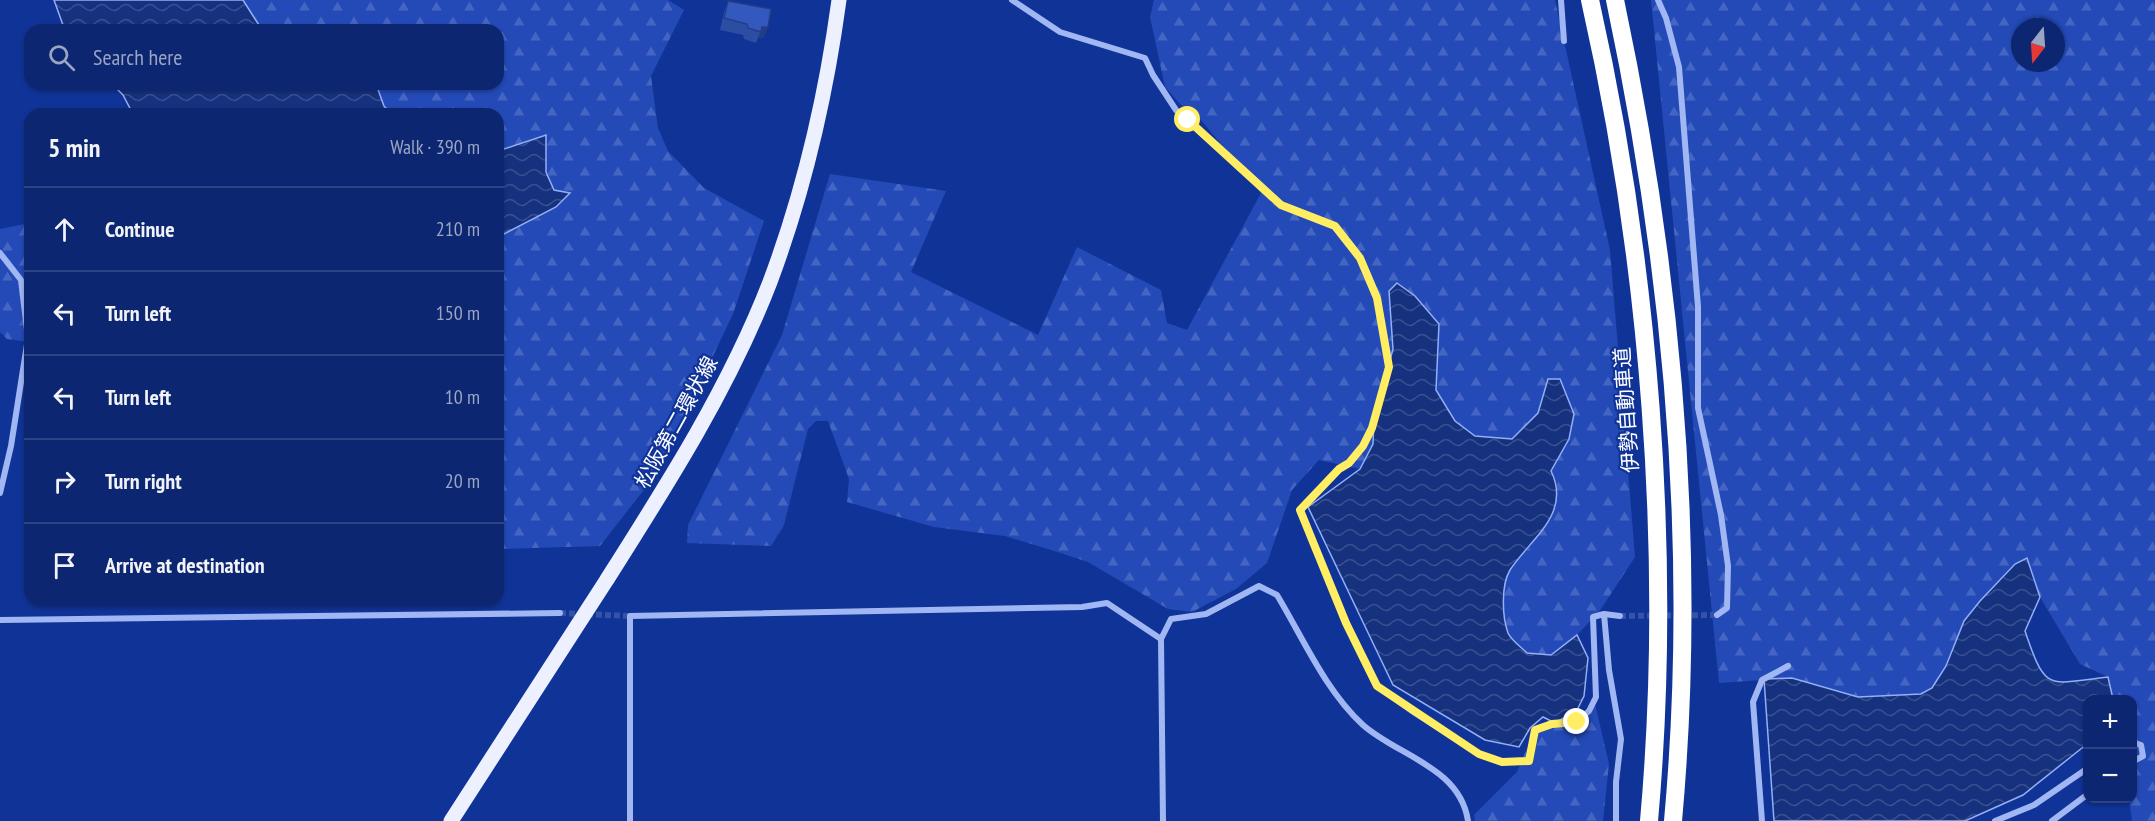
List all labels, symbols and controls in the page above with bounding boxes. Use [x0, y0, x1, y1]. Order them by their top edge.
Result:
north arrow [2011, 18, 2065, 72]
search box [24, 24, 504, 90]
icon: search [45, 41, 78, 74]
text: Search here [93, 43, 182, 71]
route start [1174, 106, 1200, 132]
text: 5 min [48, 131, 101, 164]
text: Walk · 390 m [390, 134, 480, 160]
icon: ahead [48, 213, 81, 246]
text: Continue [105, 215, 175, 243]
text: 210 m [436, 216, 480, 242]
icon: left [48, 297, 81, 330]
text: Turn left [105, 299, 171, 327]
text: 150 m [436, 300, 480, 326]
street label: 伊勢自動車道 [1608, 346, 1644, 474]
street label: 松阪第二環状線 [629, 351, 723, 493]
icon: left [48, 381, 81, 414]
text: Turn left [105, 383, 171, 411]
text: 10 m [445, 384, 480, 410]
icon: right [48, 465, 81, 498]
text: Turn right [105, 467, 182, 495]
text: 20 m [445, 468, 480, 494]
icon: arrive [48, 549, 81, 582]
text: Arrive at destination [105, 551, 265, 579]
map controls [2083, 695, 2137, 803]
button: + [2083, 695, 2137, 749]
route end [1563, 708, 1589, 734]
button: − [2083, 749, 2137, 803]

